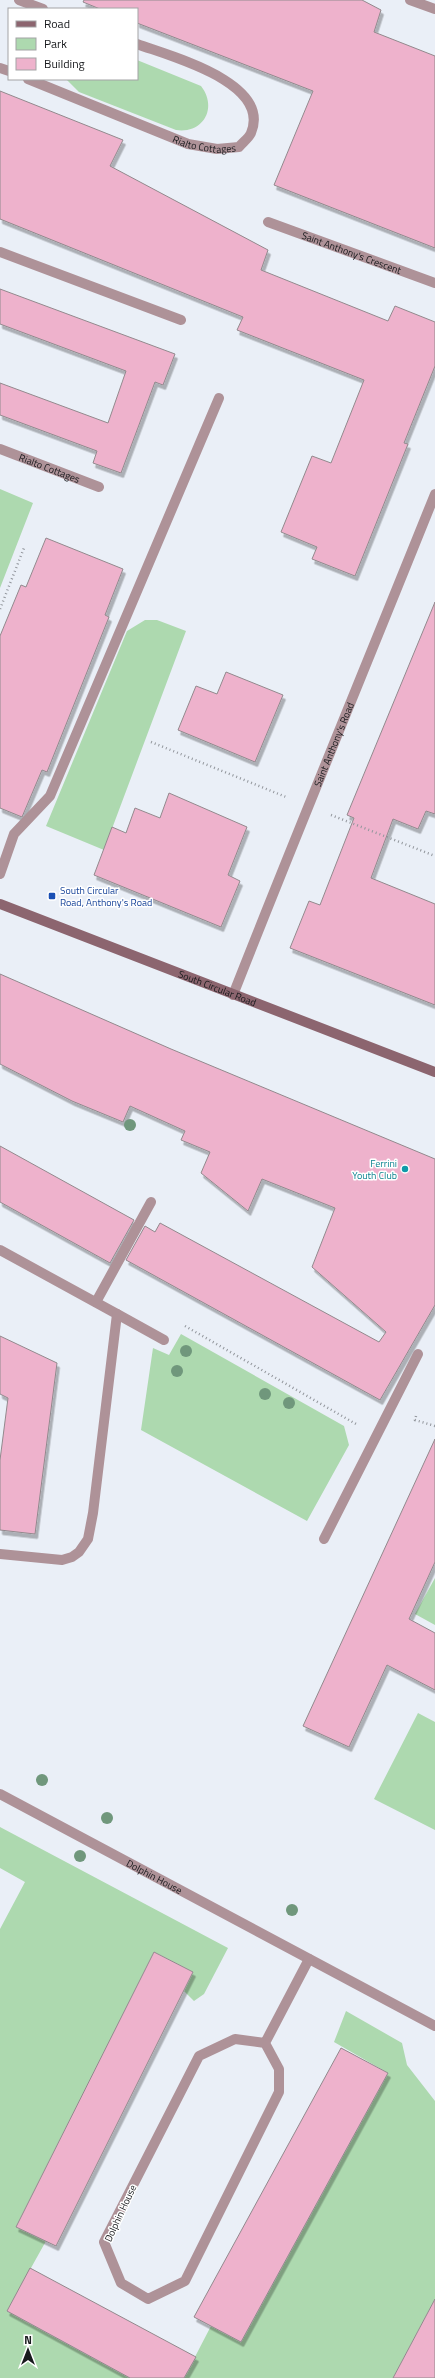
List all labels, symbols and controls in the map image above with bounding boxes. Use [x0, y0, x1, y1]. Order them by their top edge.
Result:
legend [8, 8, 138, 80]
text: Road [44, 14, 70, 33]
text: Park [44, 34, 67, 53]
text: Building [44, 54, 85, 73]
street label: Rialto Cottages [170, 132, 237, 157]
street label: Saint Anthony's Crescent [300, 228, 404, 278]
street label: Rialto Cottages [17, 450, 82, 487]
street label: Saint Anthony's Road [310, 700, 358, 789]
place label: South Circular Road, Anthony's Road [60, 883, 152, 910]
marker: South Circular Road, Anthony's Road [47, 891, 57, 901]
street label: South Circular Road [176, 967, 258, 1010]
place label: Ferrini Youth Club [352, 1156, 397, 1183]
marker: Ferrini Youth Club [400, 1164, 410, 1174]
street label: Dolphin House [124, 1856, 185, 1898]
street label: Dolphin House [101, 2182, 140, 2244]
north arrow [8, 2330, 48, 2370]
text: N [24, 2332, 32, 2348]

